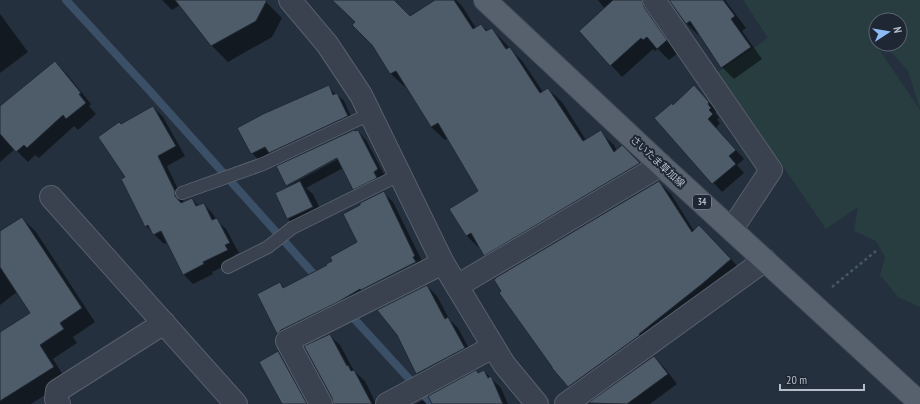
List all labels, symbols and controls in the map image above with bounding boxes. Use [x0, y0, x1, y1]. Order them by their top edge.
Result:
north arrow [868, 12, 908, 52]
text: N [890, 26, 905, 34]
street label: さいたま草加線 [628, 133, 688, 190]
road number: 34 [693, 195, 711, 209]
scale bar [780, 366, 864, 392]
text: 20 m [786, 372, 807, 387]

